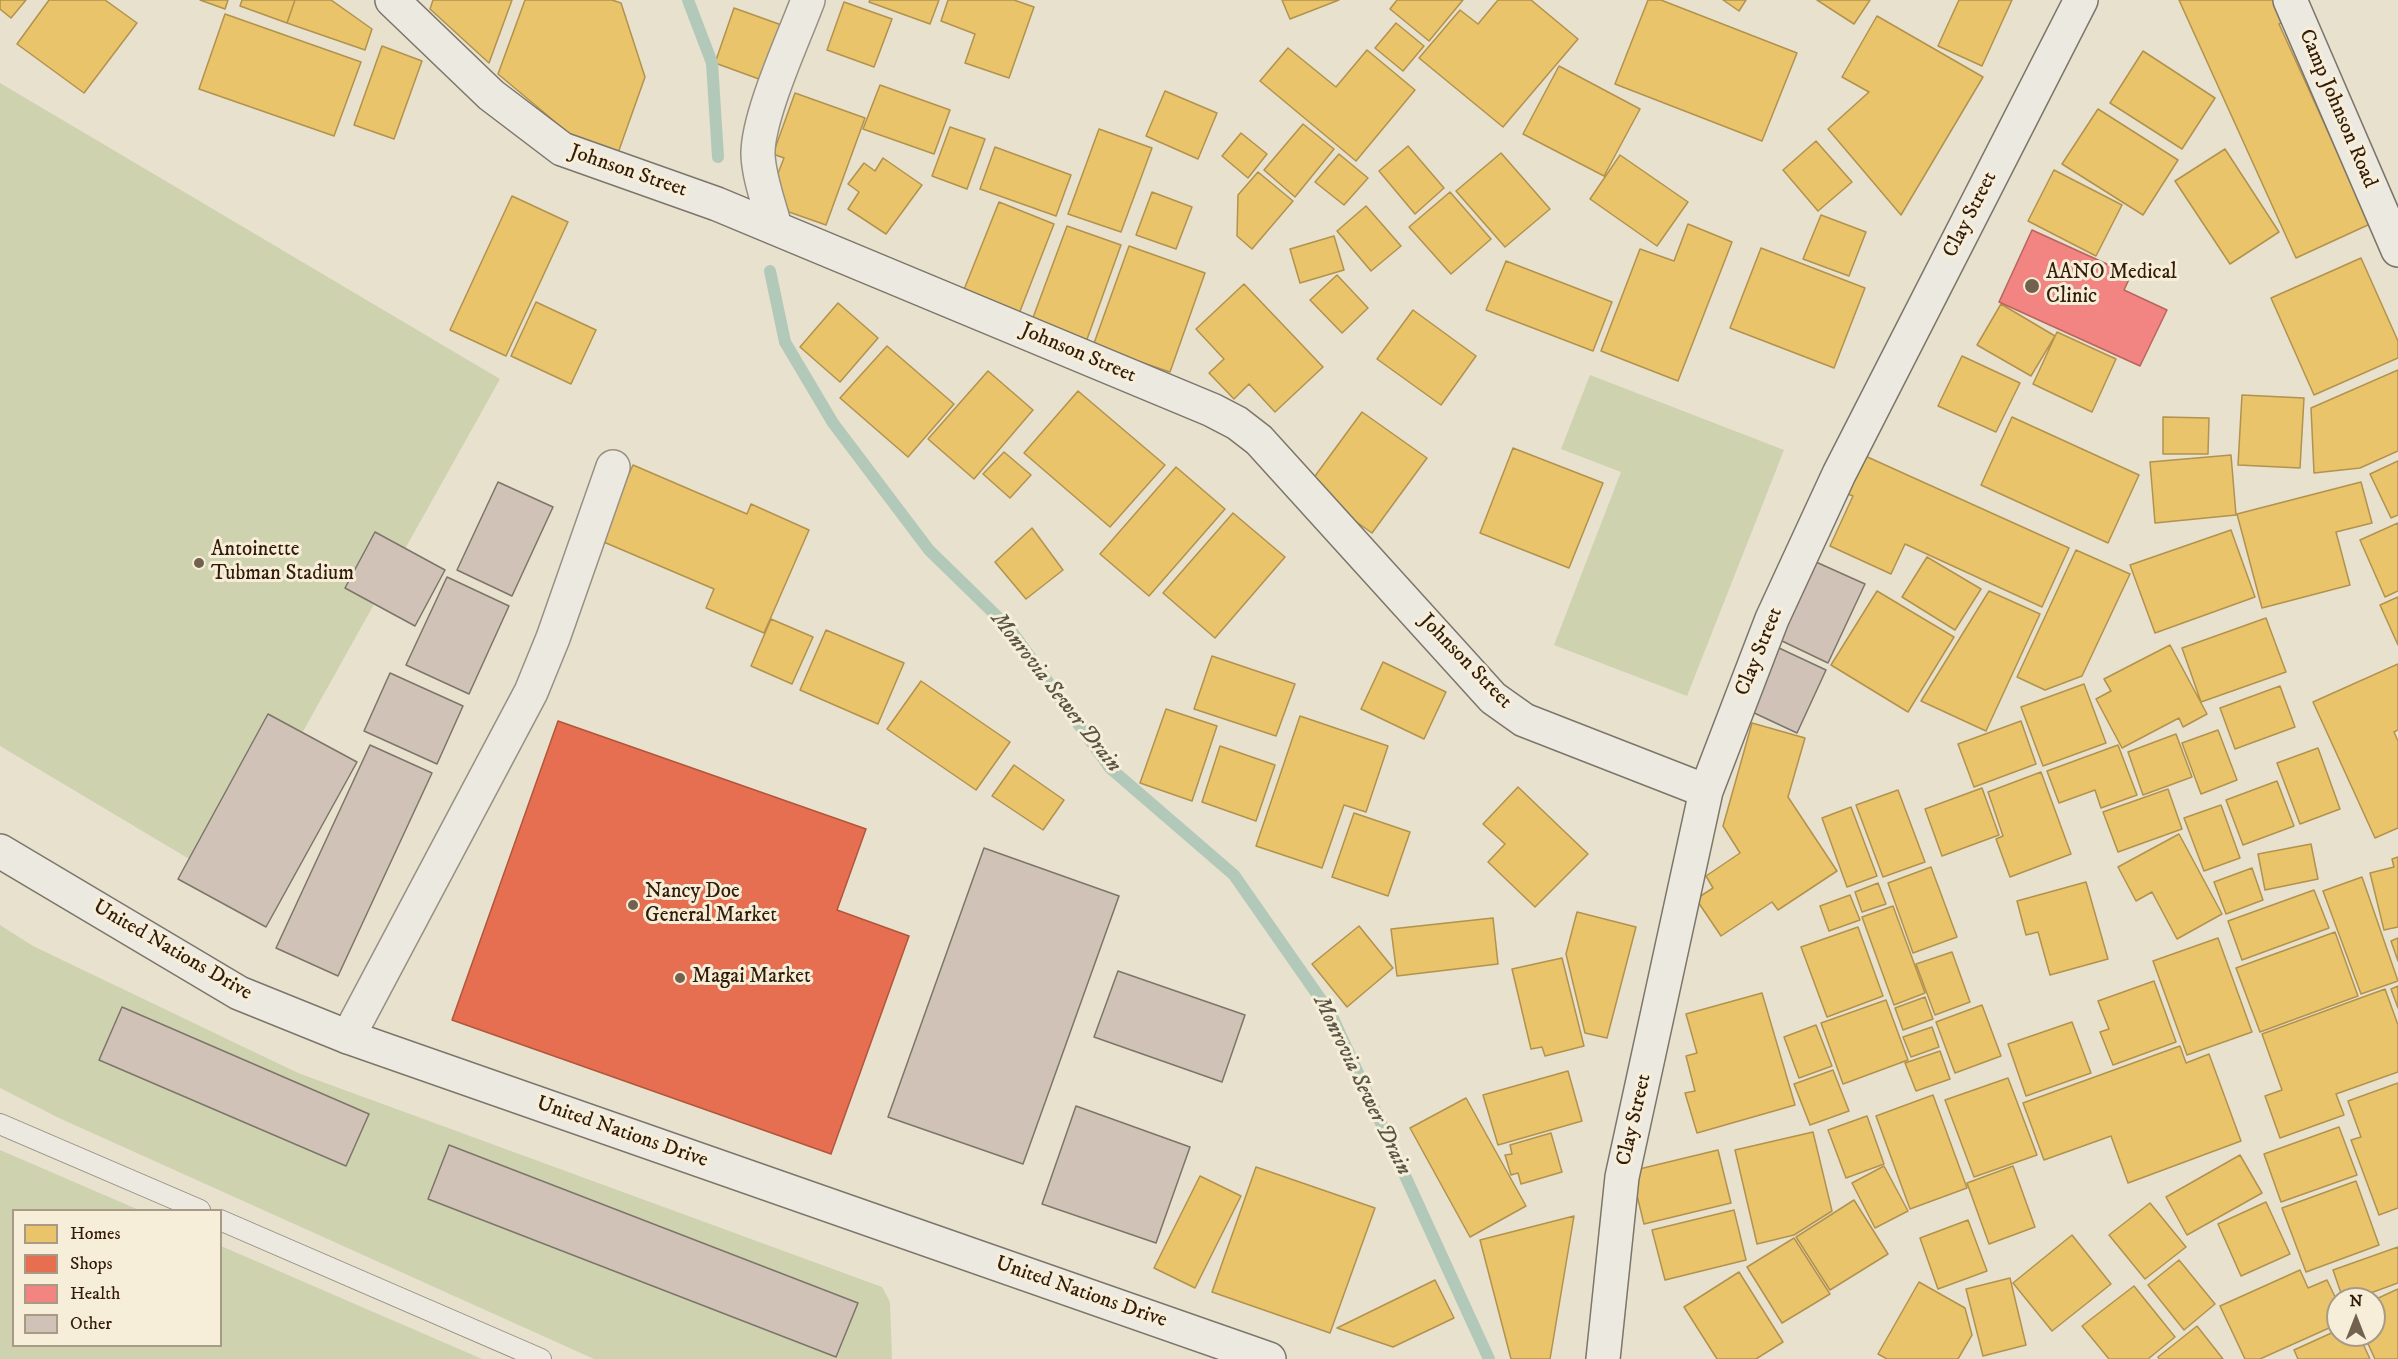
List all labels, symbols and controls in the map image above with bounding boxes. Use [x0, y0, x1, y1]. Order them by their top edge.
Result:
street label: Camp Johnson Road [2292, 26, 2382, 192]
street label: Johnson Street [566, 140, 690, 204]
street label: Clay Street [1939, 168, 2003, 262]
place label: AANO Medical Clinic [2046, 261, 2177, 311]
marker: AANO Medical Clinic [2023, 277, 2041, 295]
street label: Johnson Street [1017, 318, 1139, 390]
place label: Antoinette Tubman Stadium [211, 538, 354, 588]
marker: Antoinette Tubman Stadium [192, 556, 206, 570]
street label: Clay Street [1731, 604, 1789, 700]
water label: Monrovia Sewer Drain [984, 608, 1126, 778]
street label: Johnson Street [1413, 609, 1517, 715]
place label: Nancy Doe General Market [645, 880, 777, 930]
street label: United Nations Drive [88, 895, 256, 1007]
marker: Nancy Doe General Market [626, 898, 640, 912]
place label: Magai Market [692, 965, 811, 991]
marker: Magai Market [673, 971, 687, 985]
water label: Monrovia Sewer Drain [1306, 992, 1416, 1180]
street label: Clay Street [1612, 1072, 1658, 1168]
street label: United Nations Drive [533, 1092, 711, 1174]
legend [12, 1209, 222, 1347]
text: Homes [70, 1223, 121, 1245]
street label: United Nations Drive [992, 1252, 1170, 1334]
text: Shops [70, 1253, 113, 1275]
text: Health [70, 1283, 120, 1305]
north arrow [2326, 1287, 2386, 1347]
text: N [2349, 1291, 2363, 1311]
text: Other [70, 1313, 112, 1335]

